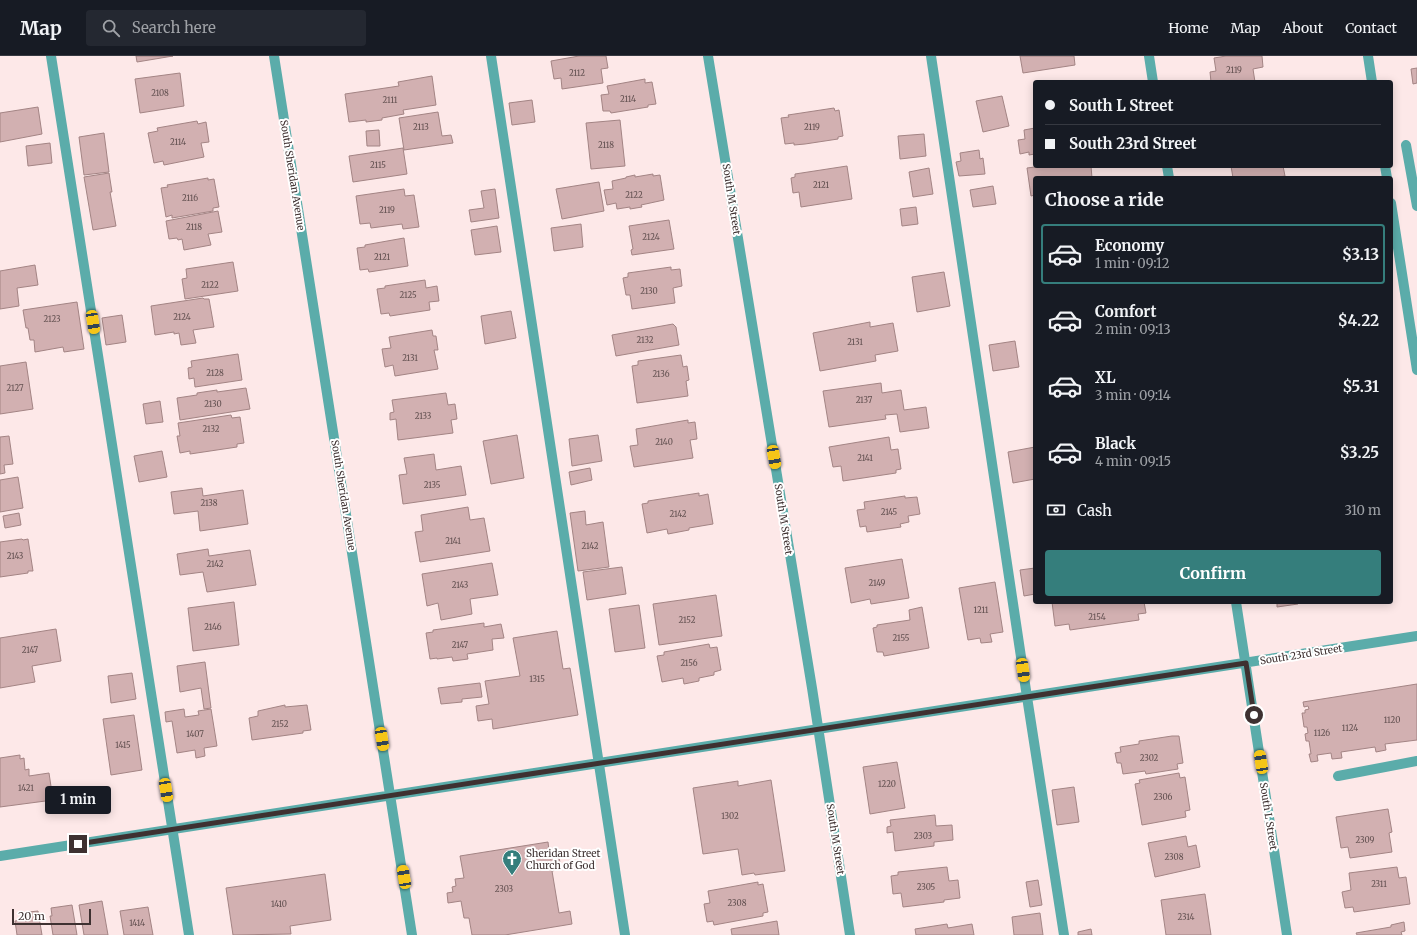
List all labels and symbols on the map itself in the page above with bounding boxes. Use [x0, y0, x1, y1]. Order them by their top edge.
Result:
house number: 2119 [1226, 65, 1242, 75]
house number: 2112 [569, 68, 585, 78]
house number: 2108 [151, 88, 169, 98]
house number: 2114 [620, 94, 636, 104]
house number: 2111 [383, 95, 398, 105]
street label: South Sheridan Avenue [277, 119, 308, 231]
house number: 2113 [413, 122, 429, 132]
house number: 2119 [804, 122, 820, 132]
house number: 2114 [170, 137, 186, 147]
house number: 2118 [598, 140, 614, 150]
house number: 2115 [370, 160, 386, 170]
street label: South M Street [719, 163, 744, 236]
house number: 2121 [813, 180, 829, 190]
house number: 2122 [625, 190, 643, 200]
house number: 2116 [182, 193, 198, 203]
house number: 2119 [379, 205, 395, 215]
house number: 2118 [186, 222, 202, 232]
house number: 2124 [642, 232, 660, 242]
house number: 2121 [374, 252, 390, 262]
house number: 2122 [201, 280, 219, 290]
house number: 2130 [640, 286, 658, 296]
house number: 2125 [399, 290, 417, 300]
car [85, 309, 101, 335]
house number: 2124 [173, 312, 191, 322]
house number: 2123 [43, 314, 61, 324]
house number: 2132 [637, 335, 654, 345]
house number: 2131 [847, 337, 863, 347]
house number: 2131 [402, 353, 418, 363]
house number: 2128 [206, 368, 224, 378]
house number: 2136 [652, 369, 670, 379]
house number: 2127 [6, 383, 24, 393]
house number: 2137 [856, 395, 873, 405]
house number: 2130 [204, 399, 222, 409]
house number: 2133 [415, 411, 432, 421]
house number: 2132 [203, 424, 220, 434]
house number: 2140 [655, 437, 673, 447]
street label: South Sheridan Avenue [328, 439, 359, 551]
car [766, 444, 782, 470]
house number: 2141 [857, 453, 873, 463]
house number: 2135 [424, 480, 441, 490]
street label: South M Street [771, 483, 796, 556]
house number: 2138 [200, 498, 218, 508]
house number: 2145 [881, 507, 898, 517]
house number: 2142 [670, 509, 687, 519]
house number: 2141 [445, 536, 461, 546]
house number: 2142 [582, 541, 599, 551]
house number: 2143 [7, 551, 24, 561]
house number: 2142 [207, 559, 224, 569]
house number: 2149 [869, 578, 886, 588]
house number: 2143 [452, 580, 469, 590]
house number: 1211 [974, 605, 989, 615]
house number: 2154 [1088, 612, 1106, 622]
house number: 2152 [679, 615, 696, 625]
house number: 2146 [204, 622, 222, 632]
house number: 2155 [893, 633, 910, 643]
house number: 2147 [452, 640, 469, 650]
street label: South 23rd Street [1259, 642, 1343, 667]
house number: 2147 [22, 645, 39, 655]
car [1015, 657, 1031, 683]
house number: 2156 [680, 658, 698, 668]
house number: 1315 [529, 674, 545, 684]
route start [1245, 706, 1263, 724]
house number: 1120 [1384, 715, 1400, 725]
house number: 2152 [272, 719, 289, 729]
house number: 1124 [1342, 723, 1358, 733]
car [374, 726, 390, 752]
house number: 1126 [1314, 728, 1330, 738]
house number: 1407 [186, 729, 204, 739]
house number: 1415 [115, 740, 131, 750]
car [1253, 749, 1269, 775]
house number: 2302 [1140, 753, 1159, 763]
car [158, 777, 174, 803]
house number: 1220 [878, 779, 896, 789]
street label: South L Street [1257, 781, 1280, 851]
house number: 1421 [18, 783, 34, 793]
callout: 1 min [45, 786, 111, 814]
house number: 2306 [1154, 792, 1173, 802]
street label: South M Street [823, 803, 848, 876]
house number: 1302 [721, 811, 739, 821]
house number: 2303 [914, 831, 933, 841]
route end [69, 835, 87, 853]
house number: 2309 [1356, 835, 1375, 845]
place label: Sheridan Street Church of God [526, 847, 601, 872]
church icon: Sheridan Street Church of God [501, 848, 523, 876]
house number: 2308 [1165, 852, 1184, 862]
car [396, 864, 412, 890]
house number: 2311 [1371, 879, 1387, 889]
house number: 2305 [917, 882, 936, 892]
house number: 2303 [495, 884, 514, 894]
house number: 2308 [728, 898, 747, 908]
house number: 1410 [271, 899, 287, 909]
scale bar [12, 907, 91, 926]
house number: 2314 [1178, 912, 1194, 922]
house number: 1414 [129, 918, 145, 928]

